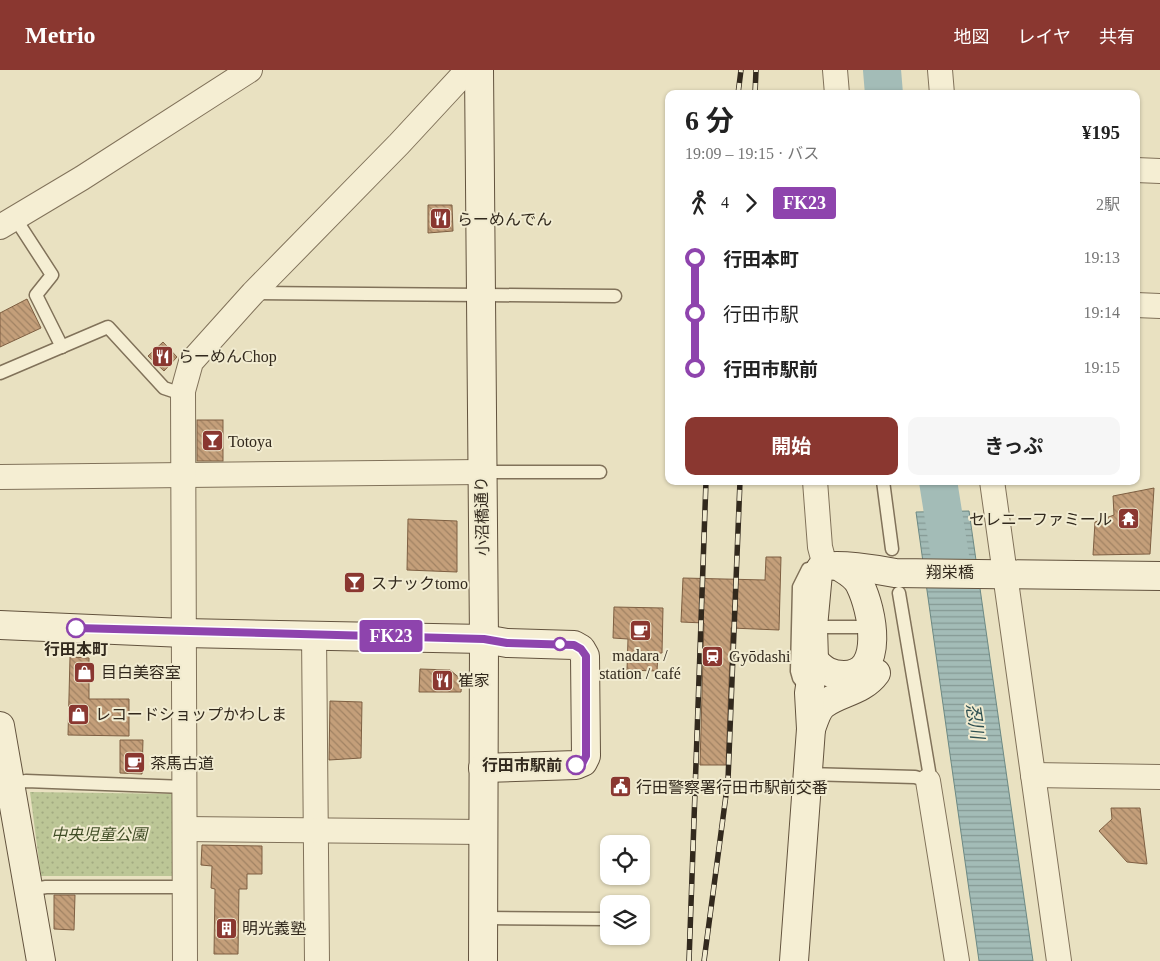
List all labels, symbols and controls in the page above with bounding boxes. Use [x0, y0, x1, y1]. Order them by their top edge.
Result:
text: Metrio [25, 22, 96, 48]
text: 地図 [954, 27, 990, 47]
text: レイヤ [1018, 27, 1071, 47]
text: 共有 [1099, 27, 1135, 47]
text: 6 分 [685, 105, 734, 136]
text: ¥195 [1082, 122, 1120, 143]
text: 19:09 – 19:15 · バス [685, 145, 819, 162]
icon: walk [685, 189, 713, 217]
icon: forward [737, 189, 765, 217]
text: FK23 [783, 193, 826, 213]
text: 4 [721, 194, 729, 211]
text: 2駅 [1096, 196, 1120, 213]
restaurant icon: らーめんでん [429, 207, 453, 231]
place label: らーめんでん [457, 211, 552, 228]
text: 行田本町 [723, 249, 799, 270]
text: 19:13 [1084, 249, 1120, 266]
text: 行田市駅 [723, 304, 799, 325]
text: 19:14 [1084, 304, 1120, 321]
restaurant icon: らーめんChop [150, 344, 174, 368]
place label: らーめんChop [178, 348, 277, 366]
text: 行田市駅前 [723, 359, 818, 380]
text: 19:15 [1084, 359, 1120, 376]
button: 開始 [685, 417, 898, 475]
button: きっぷ [908, 417, 1120, 475]
bar icon: Totoya [200, 429, 224, 453]
place label: Totoya [228, 433, 272, 451]
street label: 小沼橋通り [473, 476, 491, 556]
temple icon: セレニーファミール [1116, 507, 1140, 531]
place label: セレニーファミール [969, 511, 1112, 528]
street label: 翔栄橋 [926, 564, 974, 581]
bar icon: スナックtomo [343, 571, 367, 595]
place label: スナックtomo [371, 575, 468, 592]
marker: 行田本町 [66, 618, 86, 638]
cafe icon: madara / station / café [628, 619, 652, 643]
line badge: FK23 [356, 620, 426, 652]
text: FK23 [370, 626, 413, 646]
unlabelled marker [553, 637, 567, 651]
place label: 行田本町 [44, 641, 108, 658]
station icon: Gyōdashi [701, 644, 725, 668]
place label: madara / station / café [599, 647, 681, 682]
place label: Gyōdashi [729, 648, 791, 666]
shop icon: 目白美容室 [73, 660, 97, 684]
place label: 目白美容室 [101, 664, 181, 681]
restaurant icon: 崔家 [430, 668, 454, 692]
place label: 崔家 [458, 672, 490, 689]
shop icon: レコードショップかわしま [67, 702, 91, 726]
water label: 忍川 [962, 702, 988, 742]
place label: レコードショップかわしま [95, 706, 287, 723]
cafe icon: 茶馬古道 [122, 751, 146, 775]
place label: 茶馬古道 [150, 755, 214, 772]
marker: 行田市駅前 [566, 755, 586, 775]
place label: 行田市駅前 [482, 757, 562, 774]
public building icon: 行田警察署行田市駅前交番 [608, 775, 632, 799]
place label: 行田警察署行田市駅前交番 [636, 779, 828, 796]
park label: 中央児童公園 [51, 826, 149, 843]
map controls [600, 835, 650, 945]
button: locate [600, 835, 650, 885]
button: layers [600, 895, 650, 945]
building icon: 明光義塾 [214, 916, 238, 940]
place label: 明光義塾 [242, 920, 306, 937]

